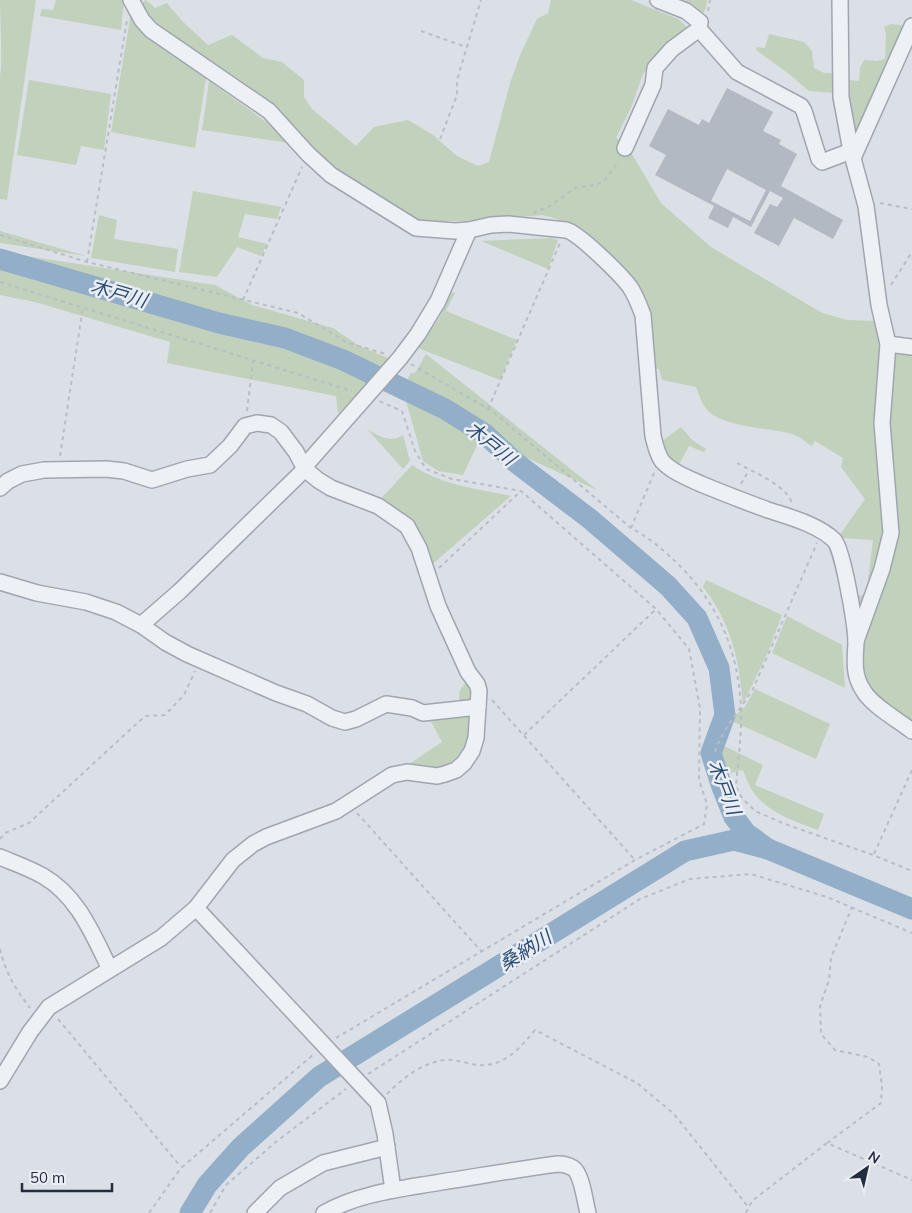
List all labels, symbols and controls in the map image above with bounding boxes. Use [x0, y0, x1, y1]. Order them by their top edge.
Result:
water label: 木戸川 [88, 274, 152, 313]
water label: 木戸川 [461, 416, 522, 472]
water label: 木戸川 [704, 756, 747, 820]
water label: 桑納川 [494, 924, 557, 975]
north arrow [842, 1143, 892, 1193]
text: N [865, 1147, 884, 1168]
scale bar [22, 1160, 112, 1192]
text: 50 m [30, 1168, 65, 1187]

